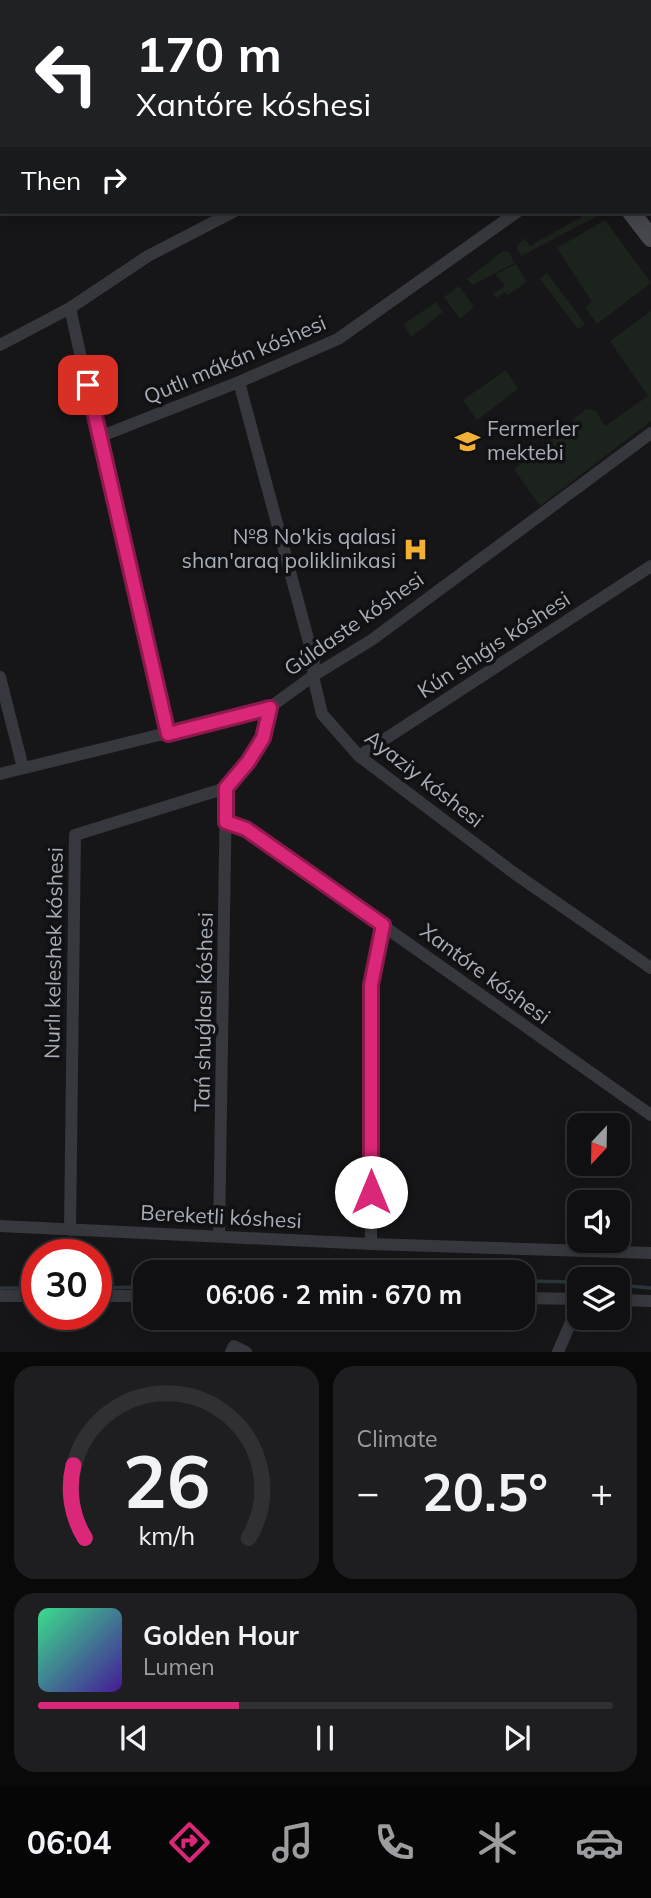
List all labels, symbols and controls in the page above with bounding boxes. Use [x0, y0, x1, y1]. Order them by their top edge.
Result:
text: 170 m [136, 23, 282, 84]
icon: left [21, 28, 112, 119]
text: Xantóre kóshesi [136, 84, 371, 124]
icon: right [95, 161, 133, 199]
text: Then [21, 164, 81, 197]
street label: Qutlı mákán kóshesi [140, 309, 330, 409]
pin [58, 355, 118, 415]
icon: arrive [69, 366, 107, 404]
place label: Fermerler mektebi [487, 415, 579, 465]
school or university icon: Fermerler mektebi [453, 427, 481, 455]
place label: №8 No'kis qalasi shan'araq poliklinikasi [182, 523, 396, 573]
hospital icon: №8 No'kis qalasi shan'araq poliklinikasi [402, 535, 430, 563]
street label: Gúldaste kóshesi [279, 565, 428, 681]
street label: Kún shıǵıs kóshesi [412, 585, 575, 703]
street label: Ayaziy kóshesi [360, 724, 489, 832]
street label: Nurlı keleshek kóshesi [38, 847, 68, 1059]
street label: Tań shuǵlası kóshesi [188, 912, 218, 1112]
street label: Xantóre kóshesi [416, 917, 556, 1029]
north arrow [567, 1113, 630, 1176]
map controls [567, 1113, 630, 1330]
position arrow [334, 1155, 408, 1229]
button: sound [567, 1190, 630, 1253]
street label: Bereketli kóshesi [140, 1199, 302, 1233]
speed limit sign: 30 [21, 1239, 112, 1330]
button: layers [567, 1267, 630, 1330]
text: 06:06 · 2 min · 670 m [206, 1278, 462, 1311]
text: Climate [357, 1424, 438, 1453]
text: 26 [123, 1436, 210, 1527]
text: 20.5° [422, 1459, 548, 1524]
text: − [357, 1468, 379, 1516]
text: + [590, 1468, 613, 1516]
text: km/h [138, 1520, 195, 1551]
text: Golden Hour [143, 1619, 299, 1652]
text: Lumen [143, 1652, 215, 1681]
icon: previous [115, 1719, 153, 1757]
icon: pause [306, 1719, 344, 1757]
icon: next [498, 1719, 536, 1757]
icon: directions [165, 1818, 214, 1867]
icon: music [268, 1818, 317, 1867]
icon: phone [370, 1818, 419, 1867]
icon: climate [473, 1818, 522, 1867]
icon: car [575, 1818, 624, 1867]
text: 06:04 [27, 1822, 112, 1862]

